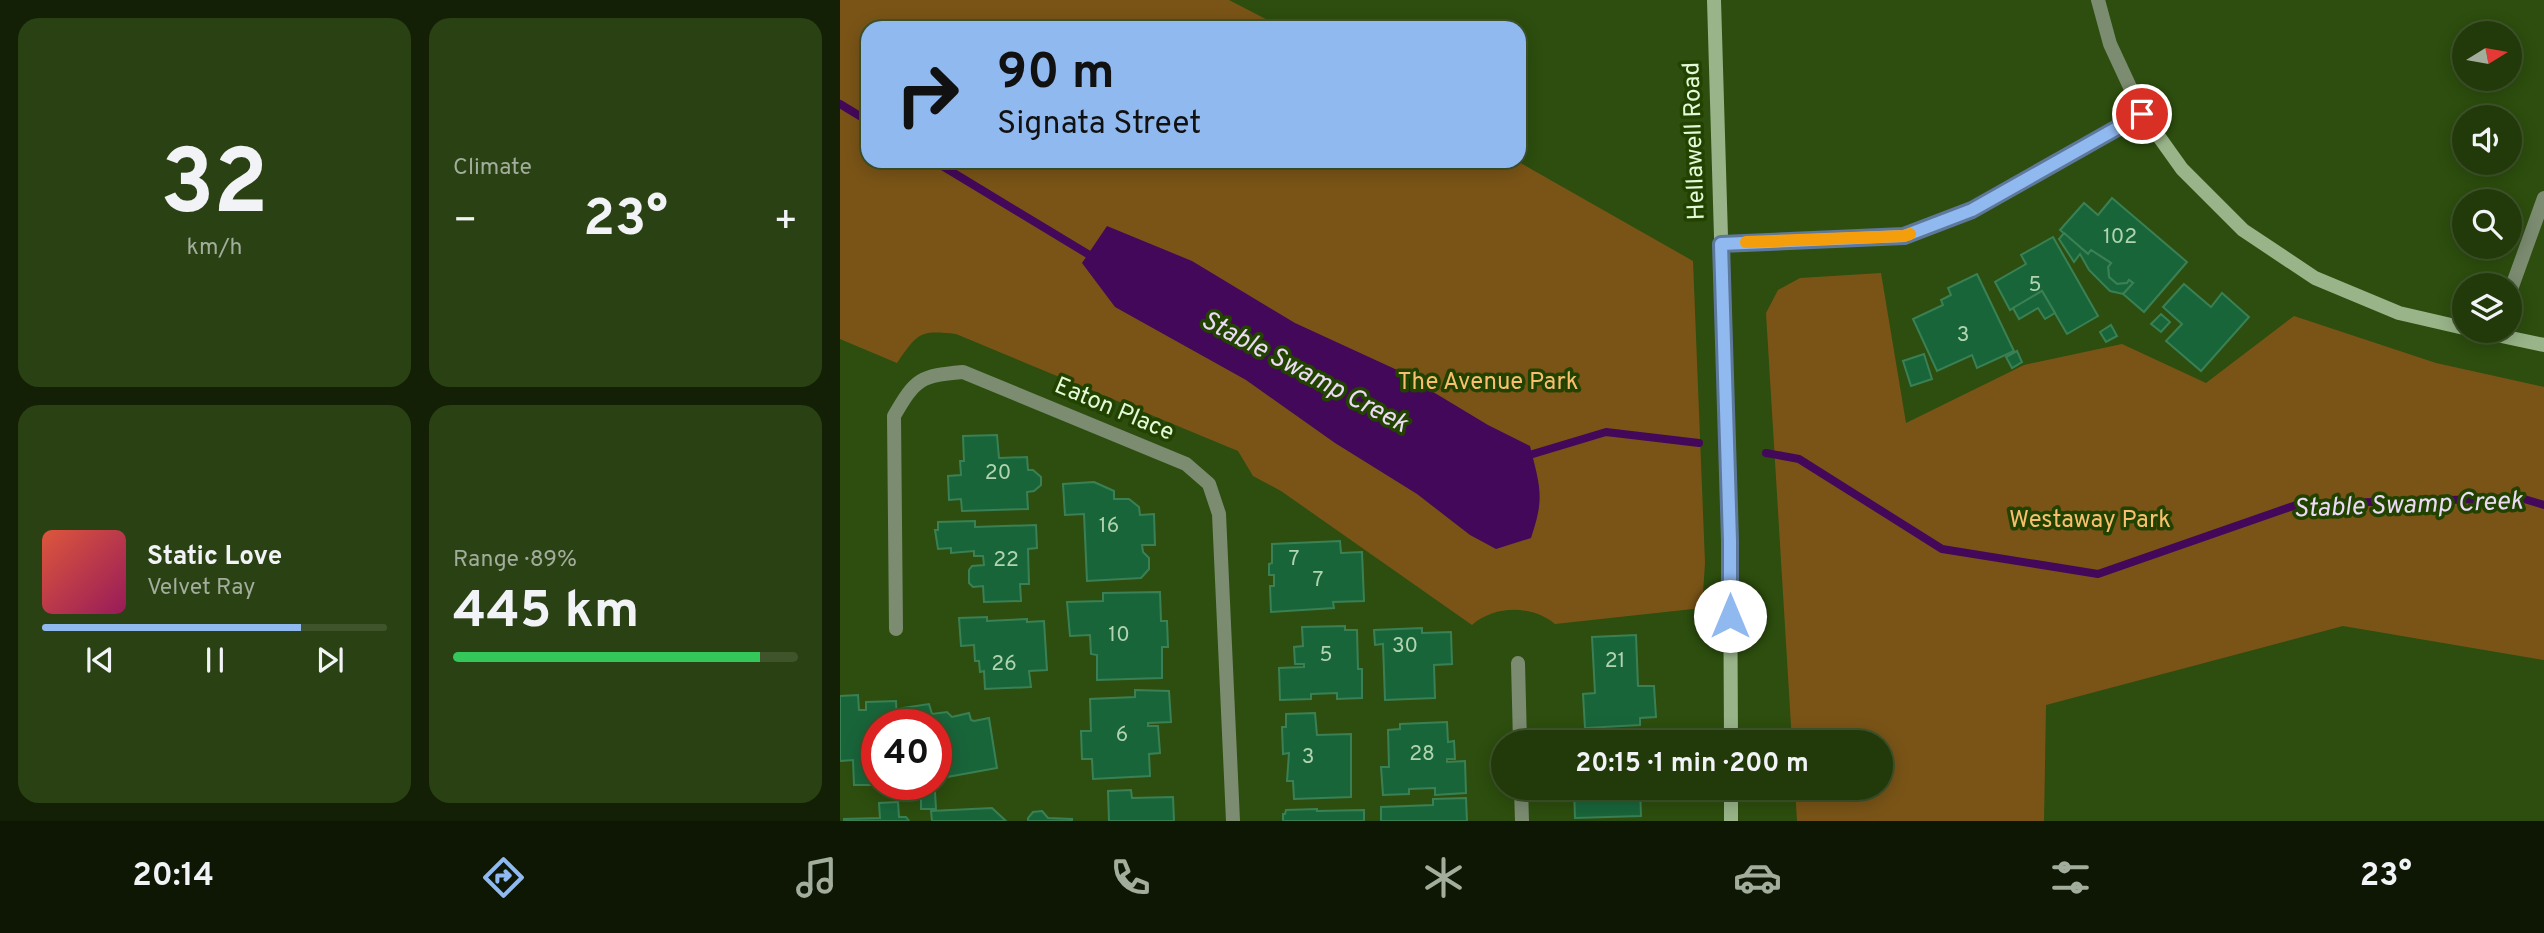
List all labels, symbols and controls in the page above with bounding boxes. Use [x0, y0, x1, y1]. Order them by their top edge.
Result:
north arrow [2452, 21, 2522, 91]
map controls [2452, 21, 2522, 343]
text: 90 m [997, 44, 1115, 106]
icon: right [882, 49, 973, 140]
street label: Hellawell Road [1677, 61, 1713, 221]
pin [2112, 84, 2172, 144]
icon: arrive [2123, 95, 2161, 133]
text: Signata Street [997, 105, 1201, 145]
button: sound [2452, 105, 2522, 175]
text: 32 [160, 131, 269, 246]
text: Climate [453, 154, 532, 183]
text: 23° [583, 188, 668, 254]
button: search [2452, 189, 2522, 259]
text: − [453, 198, 478, 247]
text: + [773, 198, 798, 247]
house number: 102 [2103, 224, 2137, 251]
text: km/h [187, 234, 242, 263]
house number: 5 [2028, 272, 2042, 299]
button: layers [2452, 273, 2522, 343]
water label: Stable Swamp Creek [1195, 305, 1414, 442]
house number: 3 [1957, 322, 1969, 349]
park label: The Avenue Park [1398, 368, 1578, 398]
street label: Eaton Place [1050, 371, 1178, 449]
house number: 20 [985, 460, 1011, 487]
water label: Stable Swamp Creek [2293, 485, 2524, 526]
park label: Westaway Park [2009, 506, 2171, 536]
house number: 16 [1099, 513, 1119, 540]
text: Static Love [147, 541, 282, 574]
text: Range · 89% [453, 546, 577, 575]
house number: 7 [1289, 546, 1300, 573]
house number: 22 [993, 547, 1019, 574]
house number: 7 [1313, 567, 1324, 594]
text: Velvet Ray [147, 574, 255, 603]
position arrow [1693, 579, 1767, 653]
text: 445 km [453, 580, 639, 646]
house number: 10 [1108, 622, 1130, 649]
house number: 30 [1392, 633, 1418, 660]
icon: previous [81, 641, 119, 679]
icon: pause [196, 641, 234, 679]
icon: next [311, 641, 349, 679]
house number: 5 [1319, 642, 1333, 669]
house number: 21 [1605, 648, 1625, 675]
house number: 26 [991, 651, 1017, 678]
speed limit sign: 40 [861, 709, 952, 800]
house number: 6 [1116, 722, 1128, 749]
house number: 28 [1409, 741, 1435, 768]
house number: 3 [1302, 744, 1314, 771]
text: 20:15 · 1 min · 200 m [1575, 748, 1809, 781]
icon: directions [479, 853, 528, 902]
icon: music [792, 853, 841, 902]
icon: phone [1106, 853, 1155, 902]
icon: climate [1419, 853, 1468, 902]
icon: car [1733, 853, 1782, 902]
icon: filters [2046, 853, 2095, 902]
text: 20:14 [132, 857, 214, 897]
text: 23° [2360, 857, 2412, 897]

